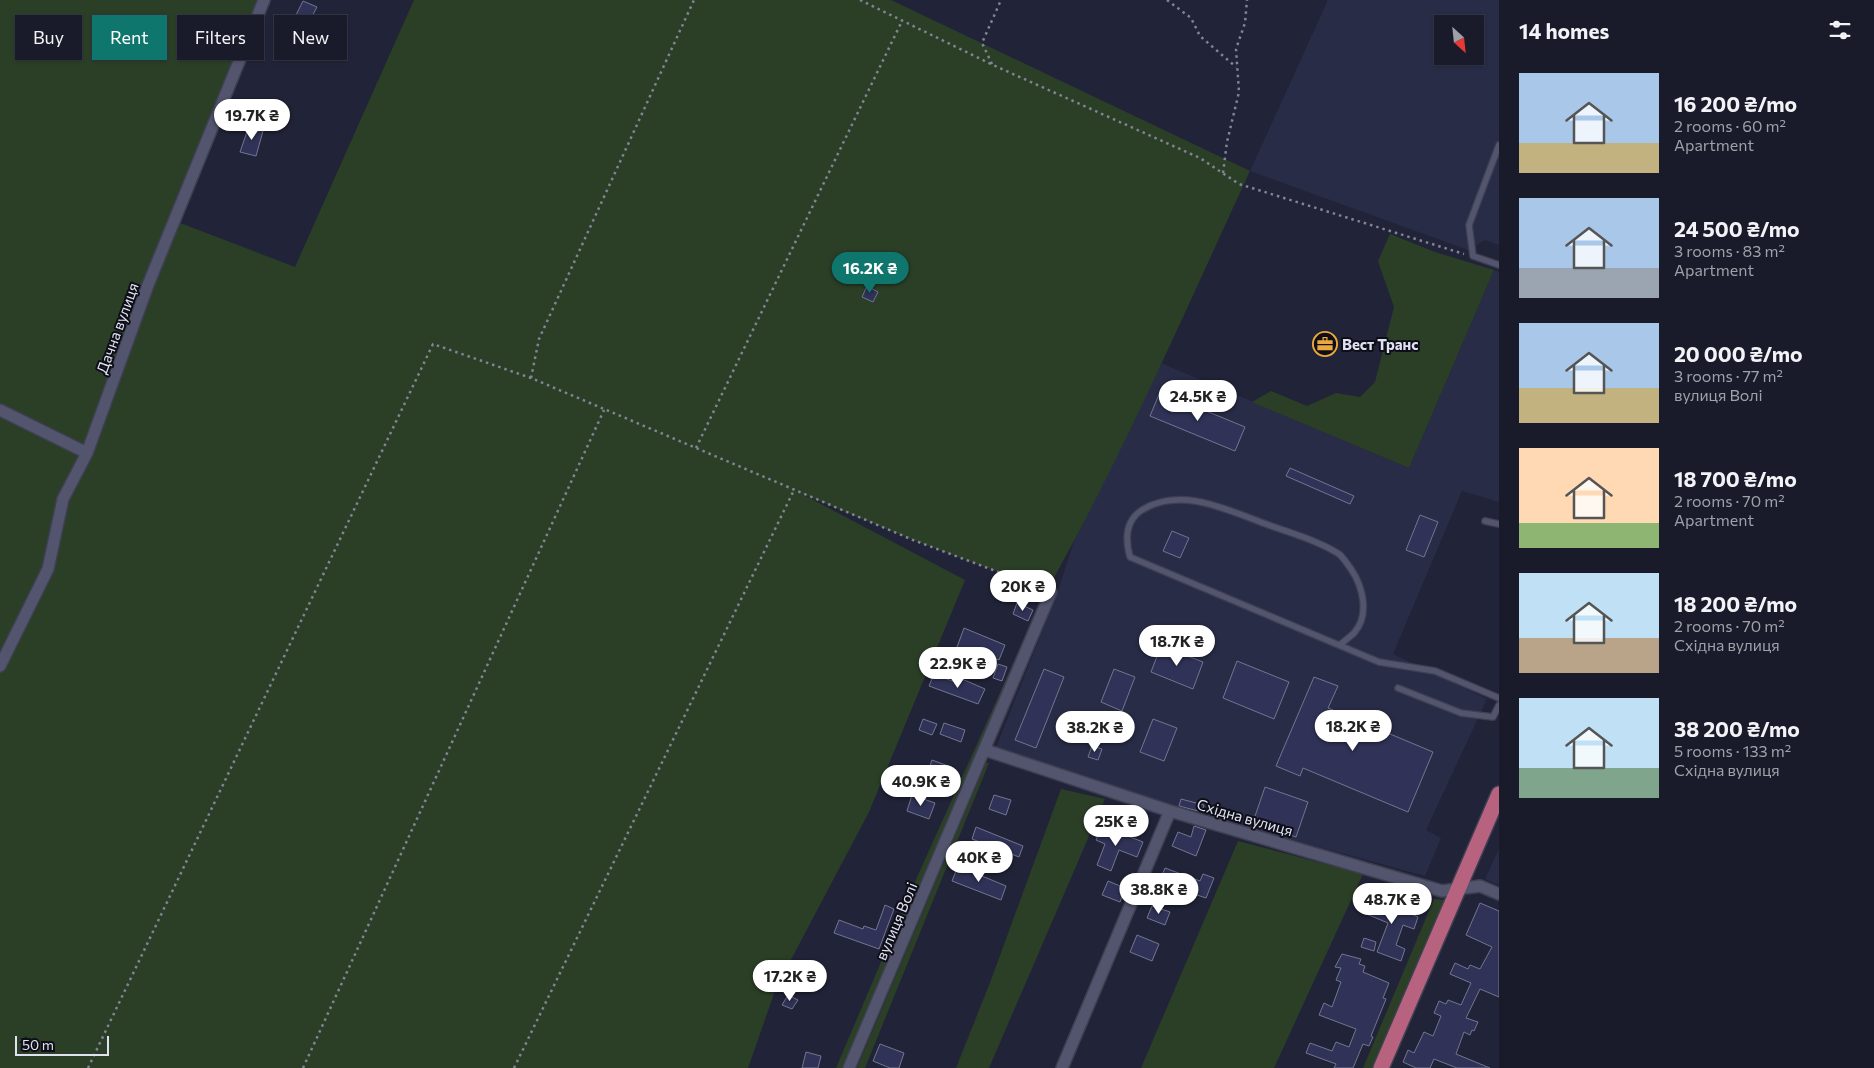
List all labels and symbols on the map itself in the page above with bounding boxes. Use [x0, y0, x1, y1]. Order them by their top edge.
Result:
north arrow [1434, 15, 1484, 65]
pin: 19.7K ₴ [206, 98, 298, 141]
pin: 16.2K ₴ [824, 252, 916, 294]
street label: Дачна вулиця [92, 280, 142, 376]
office icon: Вест Транс [1312, 331, 1338, 357]
place label: Вест Транс [1342, 335, 1419, 353]
pin: 24.5K ₴ [1152, 380, 1244, 422]
pin: 20K ₴ [988, 570, 1058, 612]
pin: 18.7K ₴ [1131, 624, 1223, 667]
pin: 22.9K ₴ [912, 646, 1004, 689]
pin: 38.2K ₴ [1049, 710, 1141, 753]
pin: 18.2K ₴ [1307, 710, 1399, 752]
pin: 40.9K ₴ [875, 764, 967, 807]
street label: Східна вулиця [1195, 795, 1295, 839]
pin: 25K ₴ [1081, 804, 1151, 847]
pin: 40K ₴ [944, 840, 1014, 883]
pin: 38.8K ₴ [1113, 872, 1205, 915]
street label: вулиця Волі [872, 879, 920, 963]
pin: 48.7K ₴ [1346, 882, 1438, 925]
pin: 17.2K ₴ [744, 960, 836, 1002]
scale bar [15, 1033, 109, 1056]

